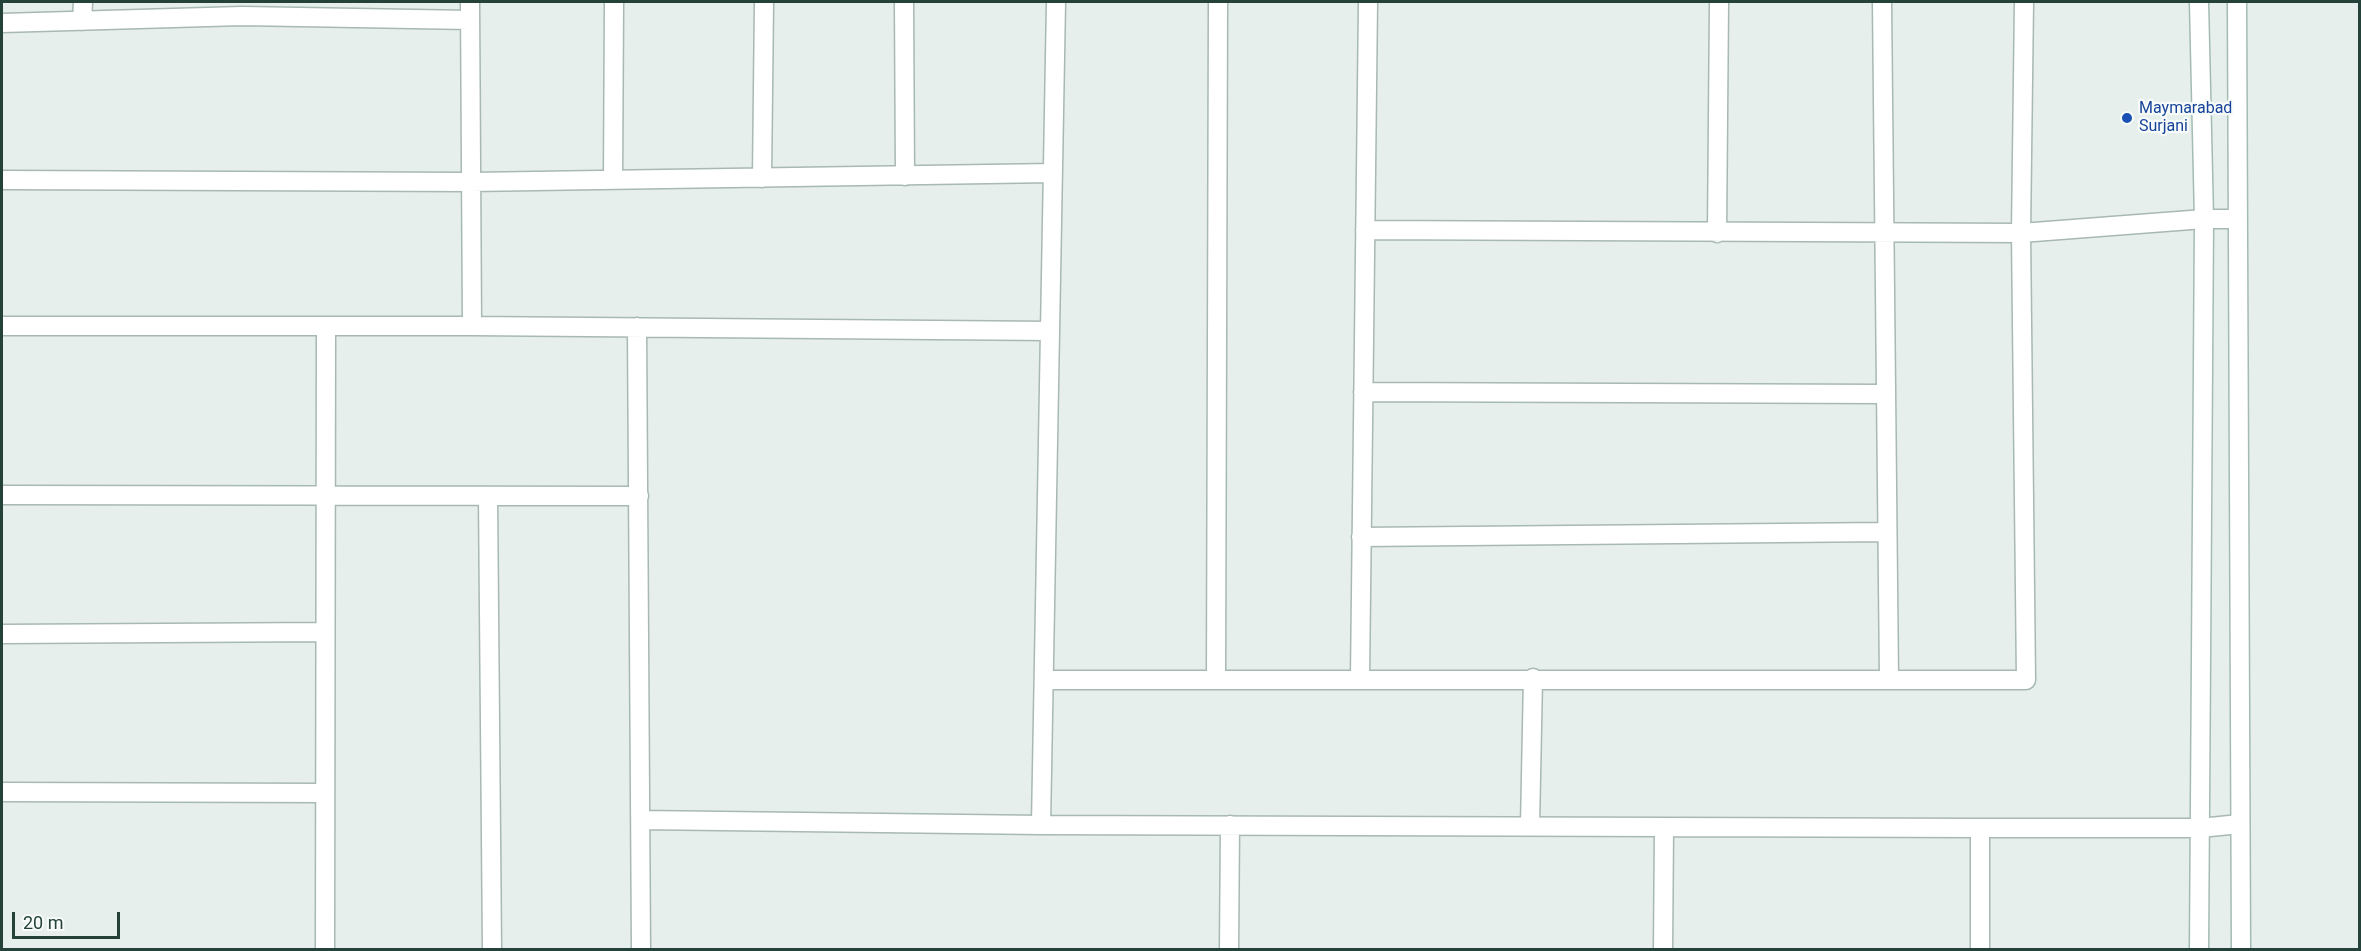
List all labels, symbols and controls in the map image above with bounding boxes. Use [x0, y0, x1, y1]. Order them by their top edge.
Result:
place label: Maymarabad Surjani [2139, 99, 2232, 137]
marker: Maymarabad Surjani [2120, 111, 2134, 125]
scale bar [15, 900, 123, 938]
text: 20 m [23, 912, 63, 933]

